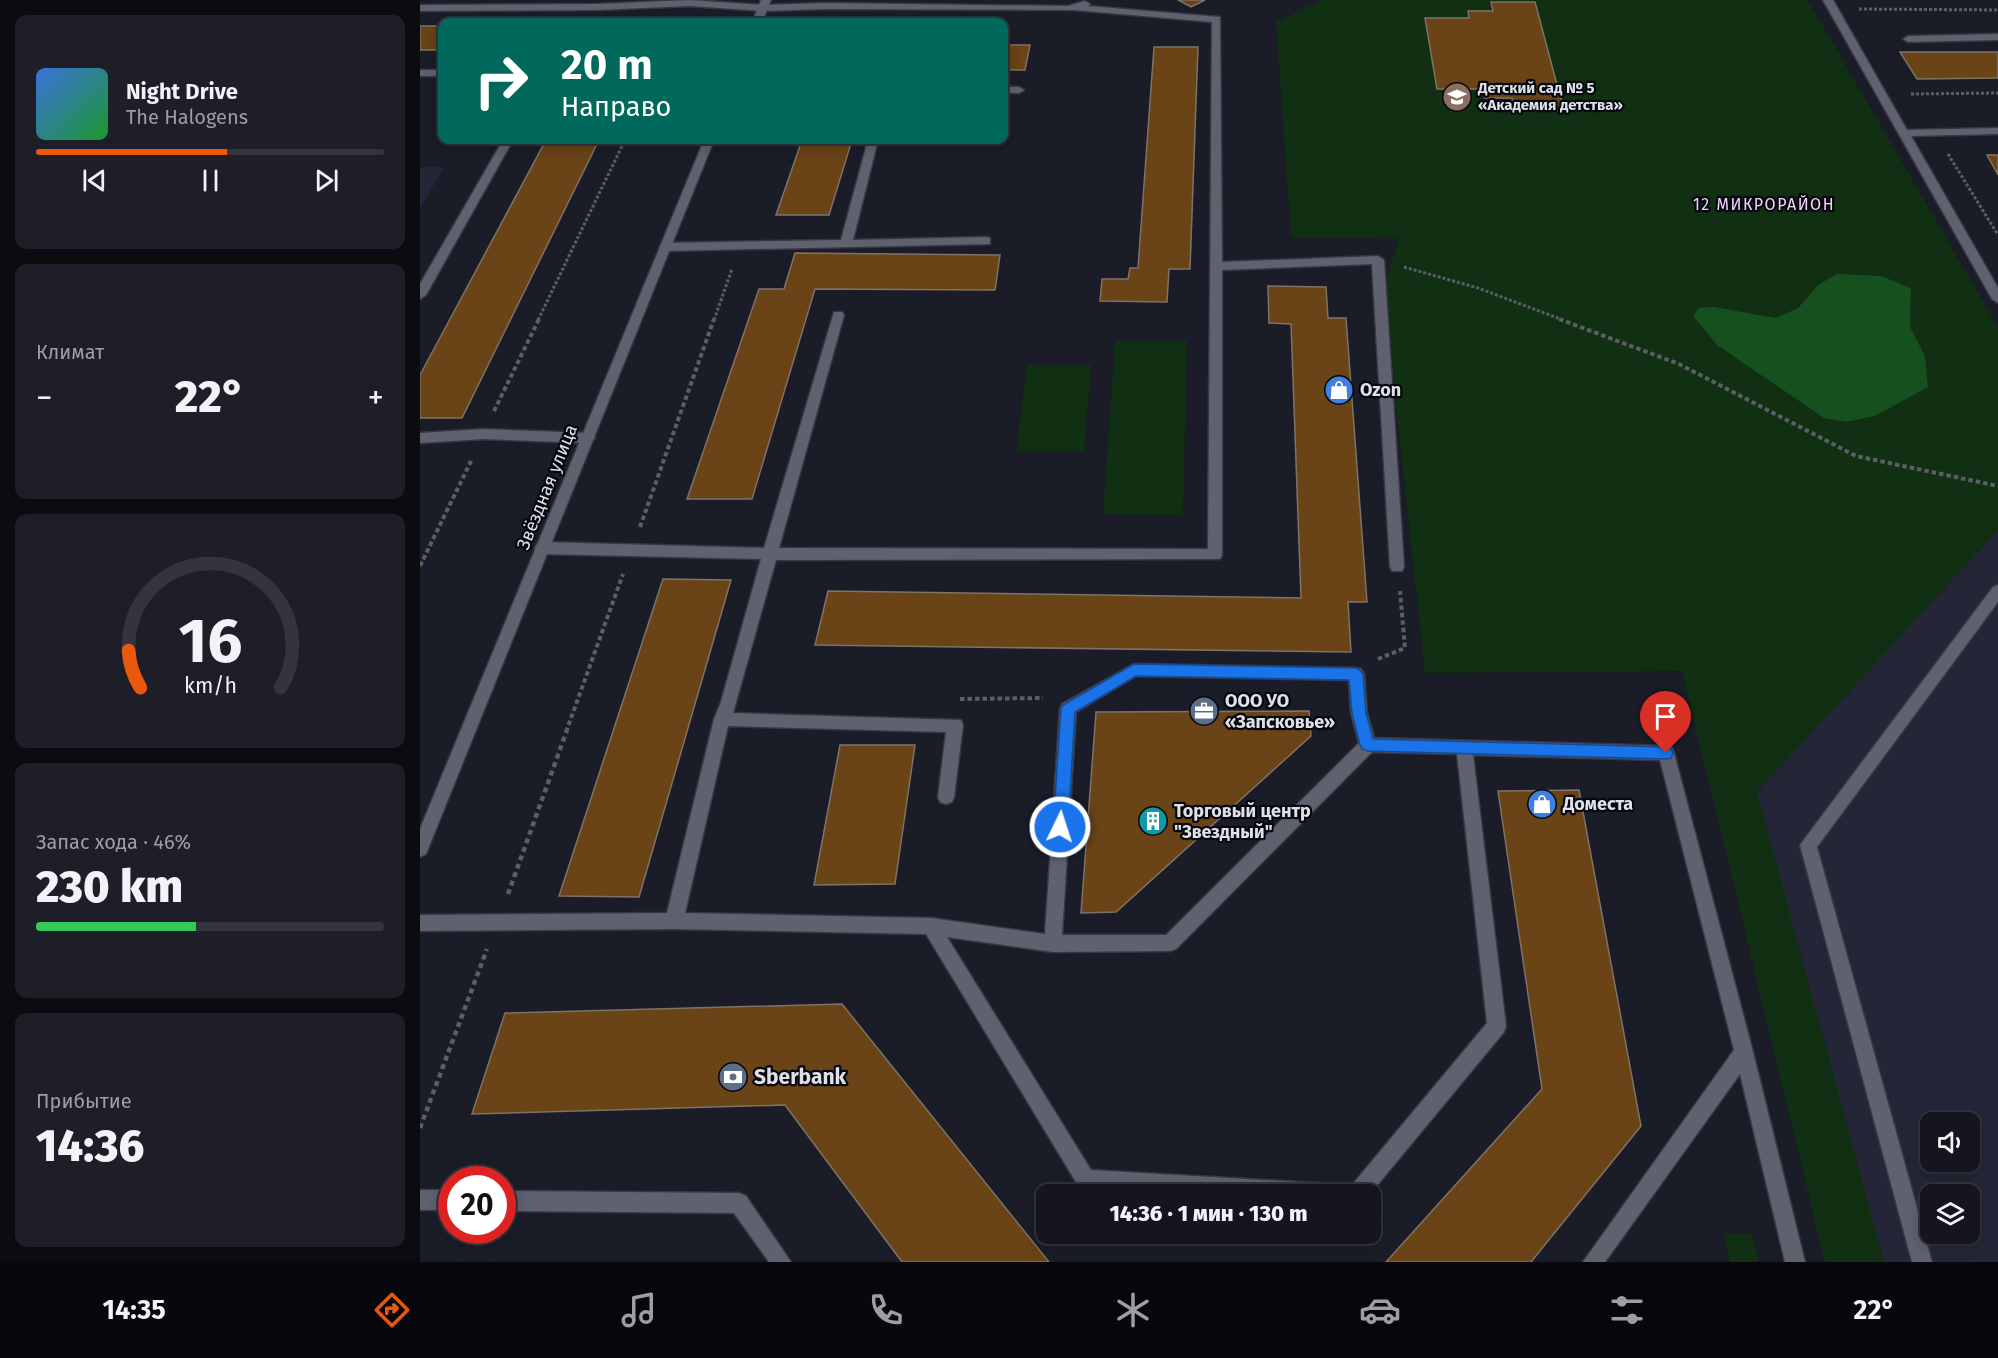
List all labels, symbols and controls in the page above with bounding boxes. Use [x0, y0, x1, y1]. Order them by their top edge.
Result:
text: 20 m [561, 40, 653, 90]
icon: right [462, 42, 540, 120]
text: Night Drive [126, 78, 238, 105]
place label: Детский сад № 5 «Академия детства» [1477, 79, 1623, 114]
school or university icon: Детский сад № 5 «Академия детства» [1441, 81, 1473, 113]
text: Направо [561, 91, 671, 123]
text: The Halogens [126, 105, 248, 129]
icon: previous [78, 164, 111, 197]
icon: pause [194, 164, 227, 197]
icon: next [310, 164, 343, 197]
district label: 12 МИКРОРАЙОН [1693, 195, 1835, 214]
text: Климат [36, 340, 104, 364]
text: 22° [175, 370, 245, 424]
shop icon: Ozon [1323, 374, 1355, 406]
text: − [36, 378, 53, 418]
text: + [368, 378, 384, 418]
place label: Ozon [1360, 379, 1401, 401]
street label: Звёздная улица [512, 421, 582, 553]
text: 16 [178, 604, 242, 679]
text: km/h [183, 673, 237, 699]
place label: ООО УО «Запсковье» [1225, 690, 1335, 733]
pin [1640, 691, 1691, 753]
office icon: ООО УО «Запсковье» [1188, 695, 1220, 727]
icon: arrive [1649, 700, 1682, 733]
shop icon: Доместа [1526, 788, 1558, 820]
place label: Доместа [1562, 793, 1633, 815]
position arrow [1028, 795, 1092, 859]
place label: Торговый центр "Звездный" [1174, 800, 1311, 843]
building icon: Торговый центр "Звездный" [1137, 805, 1169, 837]
text: Запас хода · 46% [36, 830, 191, 854]
text: 230 km [36, 860, 183, 914]
bank icon: Sberbank [717, 1061, 749, 1093]
place label: Sberbank [754, 1064, 847, 1090]
text: Прибытие [36, 1089, 132, 1113]
map controls [1920, 1112, 1980, 1244]
button: sound [1920, 1112, 1980, 1172]
text: 14:36 [36, 1119, 144, 1173]
speed limit sign: 20 [438, 1166, 516, 1244]
button: layers [1920, 1184, 1980, 1244]
text: 14:36 · 1 мин · 130 m [1109, 1200, 1308, 1227]
icon: directions [371, 1289, 413, 1331]
icon: music [618, 1289, 660, 1331]
icon: phone [865, 1289, 907, 1331]
icon: climate [1112, 1289, 1154, 1331]
icon: car [1359, 1289, 1401, 1331]
icon: filters [1606, 1289, 1648, 1331]
text: 14:35 [103, 1294, 166, 1326]
text: 22° [1853, 1294, 1895, 1326]

